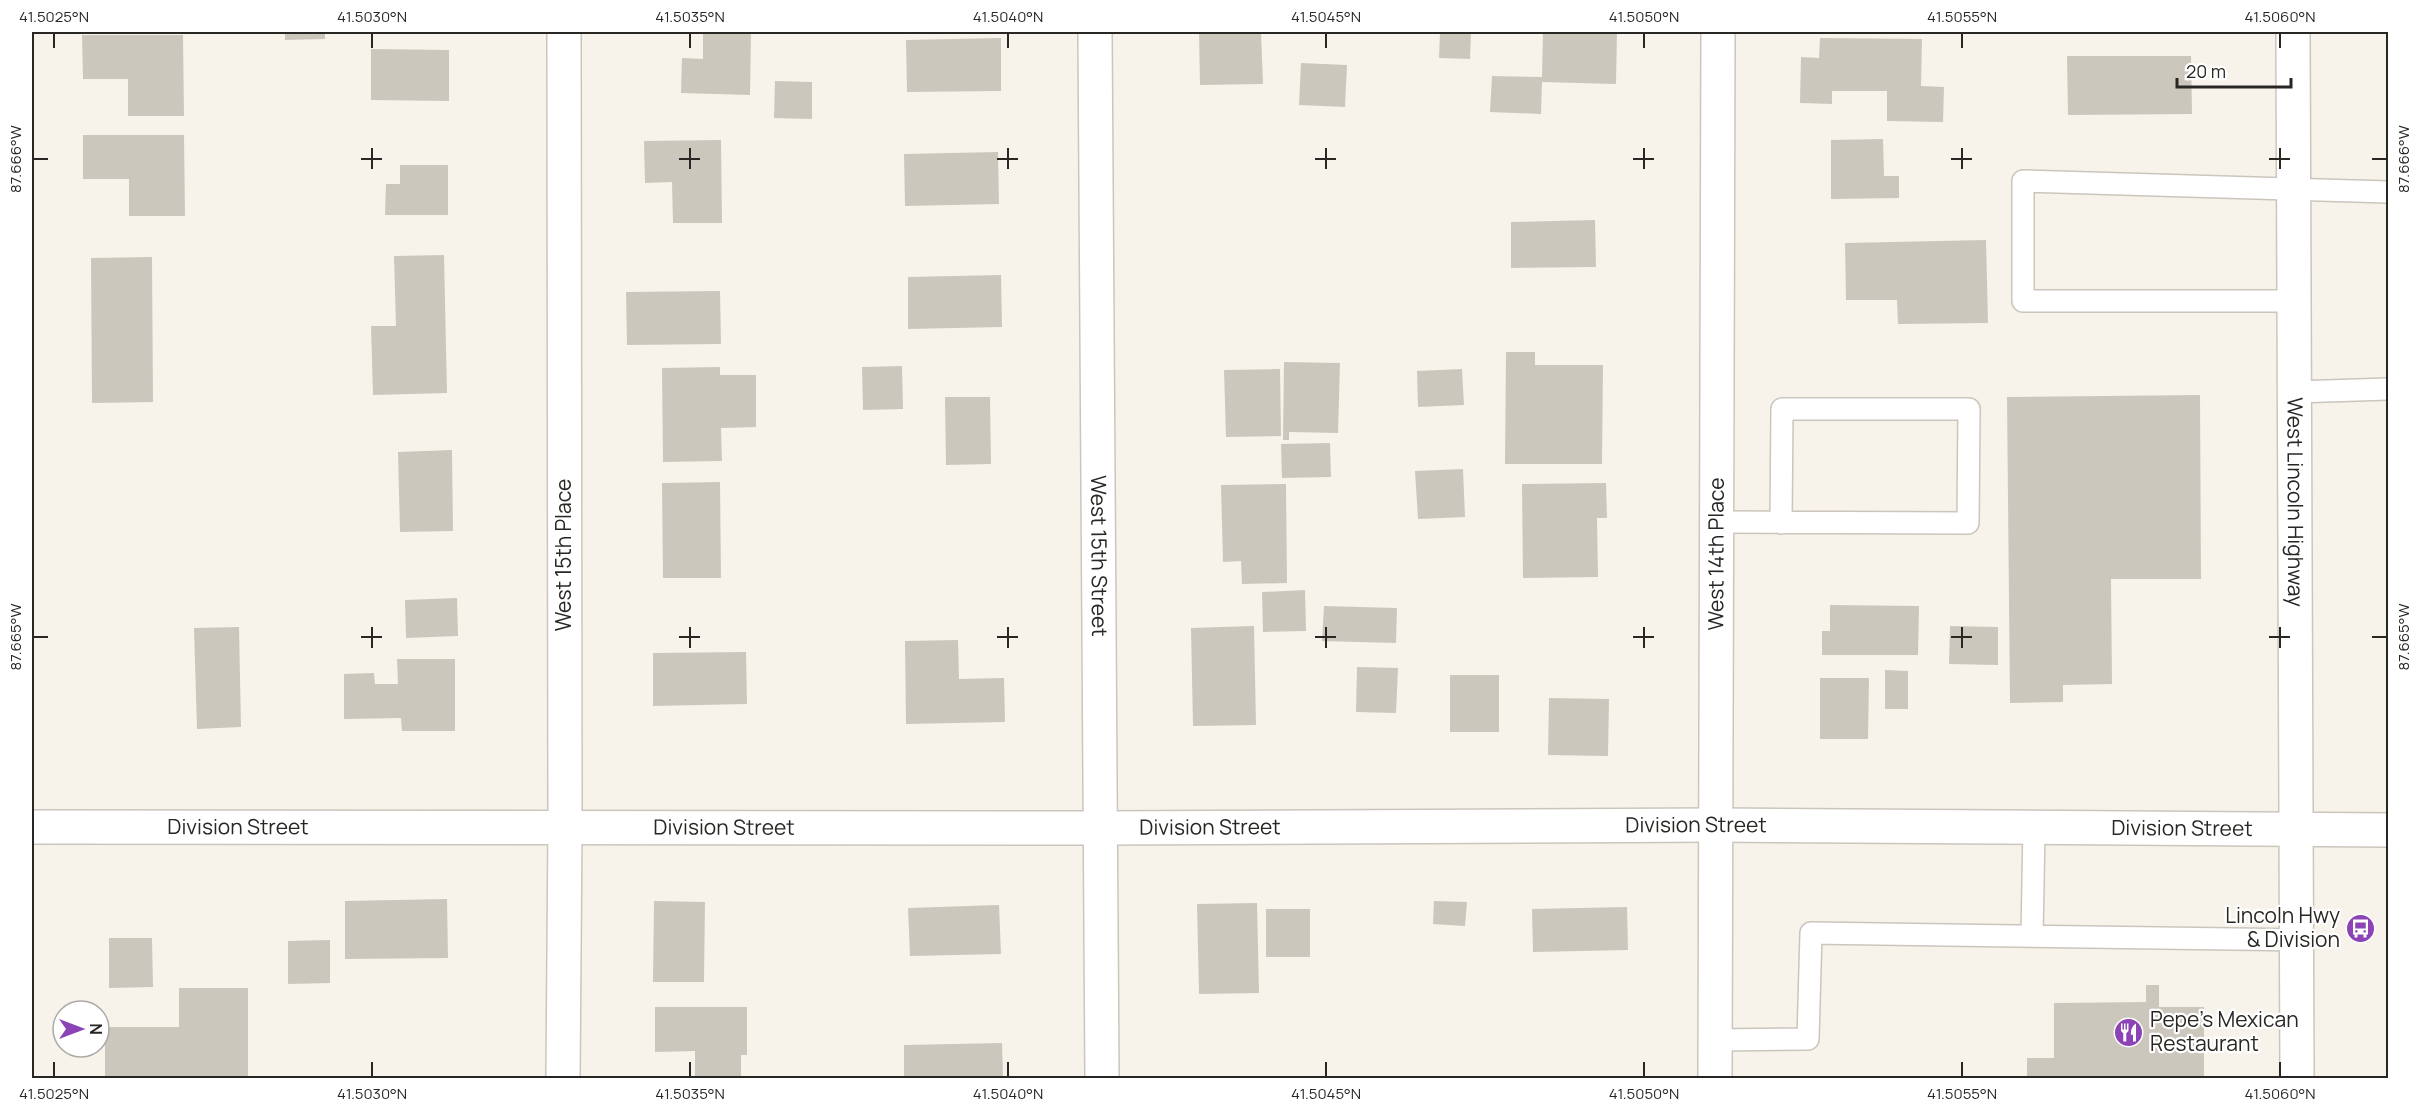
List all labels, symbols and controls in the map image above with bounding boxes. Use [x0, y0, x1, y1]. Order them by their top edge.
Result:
text: 41.5025°N [19, 6, 89, 27]
text: 41.5030°N [337, 6, 407, 27]
text: 41.5035°N [655, 6, 725, 27]
text: 41.5040°N [973, 6, 1043, 27]
text: 41.5045°N [1291, 6, 1361, 27]
text: 41.5050°N [1609, 6, 1679, 27]
text: 41.5055°N [1927, 6, 1997, 27]
text: 41.5060°N [2244, 6, 2316, 27]
scale bar [2177, 51, 2291, 89]
text: 20 m [2186, 59, 2226, 83]
text: 87.666°W [5, 125, 26, 193]
text: 87.666°W [2393, 125, 2414, 193]
street label: West Lincoln Highway [2281, 397, 2310, 607]
street label: West 15th Street [1085, 475, 1114, 637]
street label: West 14th Place [1701, 478, 1730, 630]
street label: West 15th Place [549, 479, 577, 631]
text: 87.665°W [5, 603, 26, 671]
text: 87.665°W [2393, 603, 2414, 671]
street label: Division Street [1625, 810, 1767, 838]
street label: Division Street [167, 812, 309, 840]
street label: Division Street [1139, 812, 1281, 841]
street label: Division Street [653, 813, 795, 841]
street label: Division Street [2111, 813, 2253, 842]
place label: Lincoln Hwy & Division [2225, 901, 2340, 953]
bus stop icon: Lincoln Hwy & Division [2345, 912, 2377, 944]
north arrow [51, 999, 111, 1059]
place label: Pepe's Mexican Restaurant [2150, 1005, 2299, 1057]
restaurant icon: Pepe's Mexican Restaurant [2113, 1016, 2145, 1048]
text: N [85, 1023, 107, 1035]
text: 41.5025°N [19, 1083, 89, 1104]
text: 41.5030°N [337, 1083, 407, 1104]
text: 41.5035°N [655, 1083, 725, 1104]
text: 41.5040°N [973, 1083, 1043, 1104]
text: 41.5045°N [1291, 1083, 1361, 1104]
text: 41.5050°N [1609, 1083, 1679, 1104]
text: 41.5055°N [1927, 1083, 1997, 1104]
text: 41.5060°N [2244, 1083, 2316, 1104]

